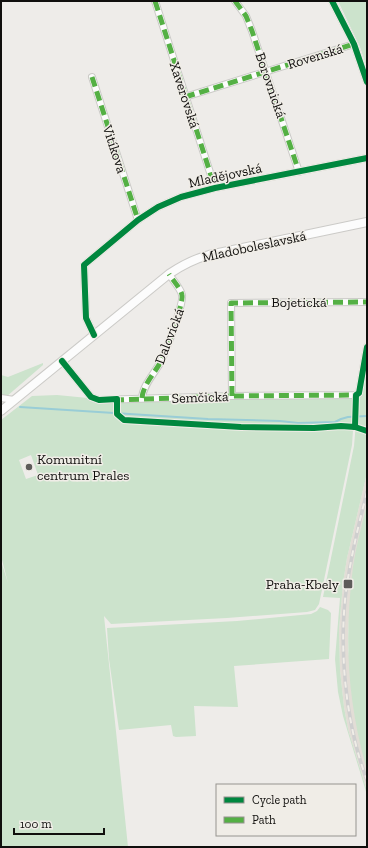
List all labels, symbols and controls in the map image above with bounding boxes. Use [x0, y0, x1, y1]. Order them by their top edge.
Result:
street label: Rovenská [285, 40, 345, 73]
street label: Borovnická [251, 50, 290, 120]
street label: Xaverovská [166, 60, 203, 131]
street label: Vitíkova [98, 122, 130, 176]
street label: Mladějovská [187, 159, 264, 192]
street label: Mladoboleslavská [200, 227, 308, 266]
street label: Bojetická [271, 294, 327, 311]
street label: Dalovická [151, 305, 188, 367]
street label: Semčická [171, 388, 229, 407]
place label: Komunitní centrum Prales [37, 451, 129, 484]
marker: Komunitní centrum Prales [24, 462, 34, 472]
place label: Praha-Kbely [266, 576, 340, 593]
marker: Praha-Kbely [342, 578, 354, 590]
legend [216, 784, 356, 836]
text: Cycle path [252, 793, 307, 807]
scale bar [14, 810, 104, 836]
text: Path [252, 813, 276, 827]
text: 100 m [20, 817, 52, 831]

